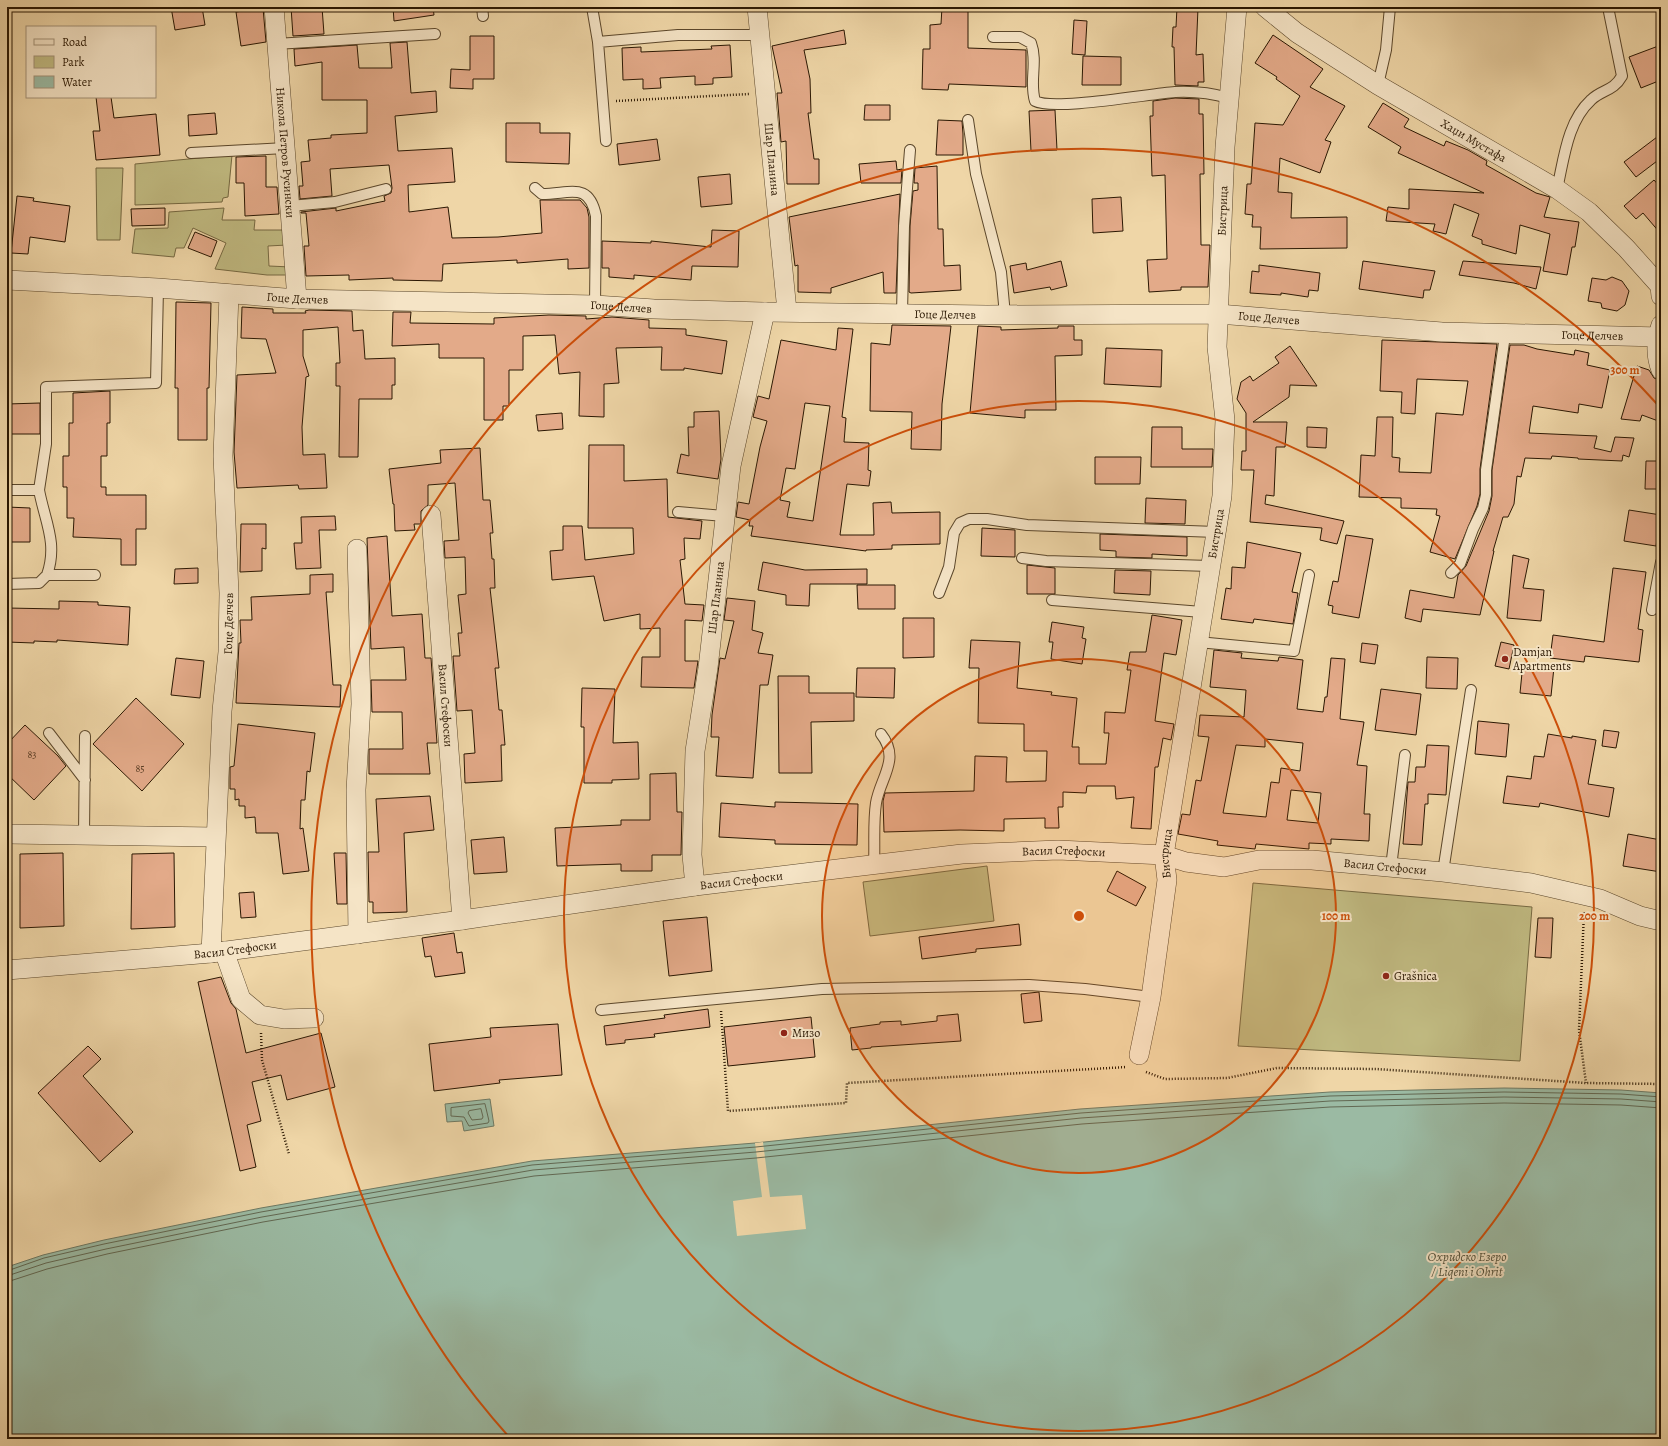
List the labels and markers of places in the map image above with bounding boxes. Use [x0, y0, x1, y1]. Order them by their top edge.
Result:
place label: Damjan Apartments [1512, 644, 1571, 674]
marker: Damjan Apartments [1500, 654, 1510, 664]
centre of rings [1072, 909, 1086, 923]
place label: Grašnica [1394, 968, 1438, 984]
marker: Grašnica [1381, 971, 1391, 981]
place label: Мизо [792, 1025, 820, 1041]
marker: Мизо [779, 1028, 789, 1038]

